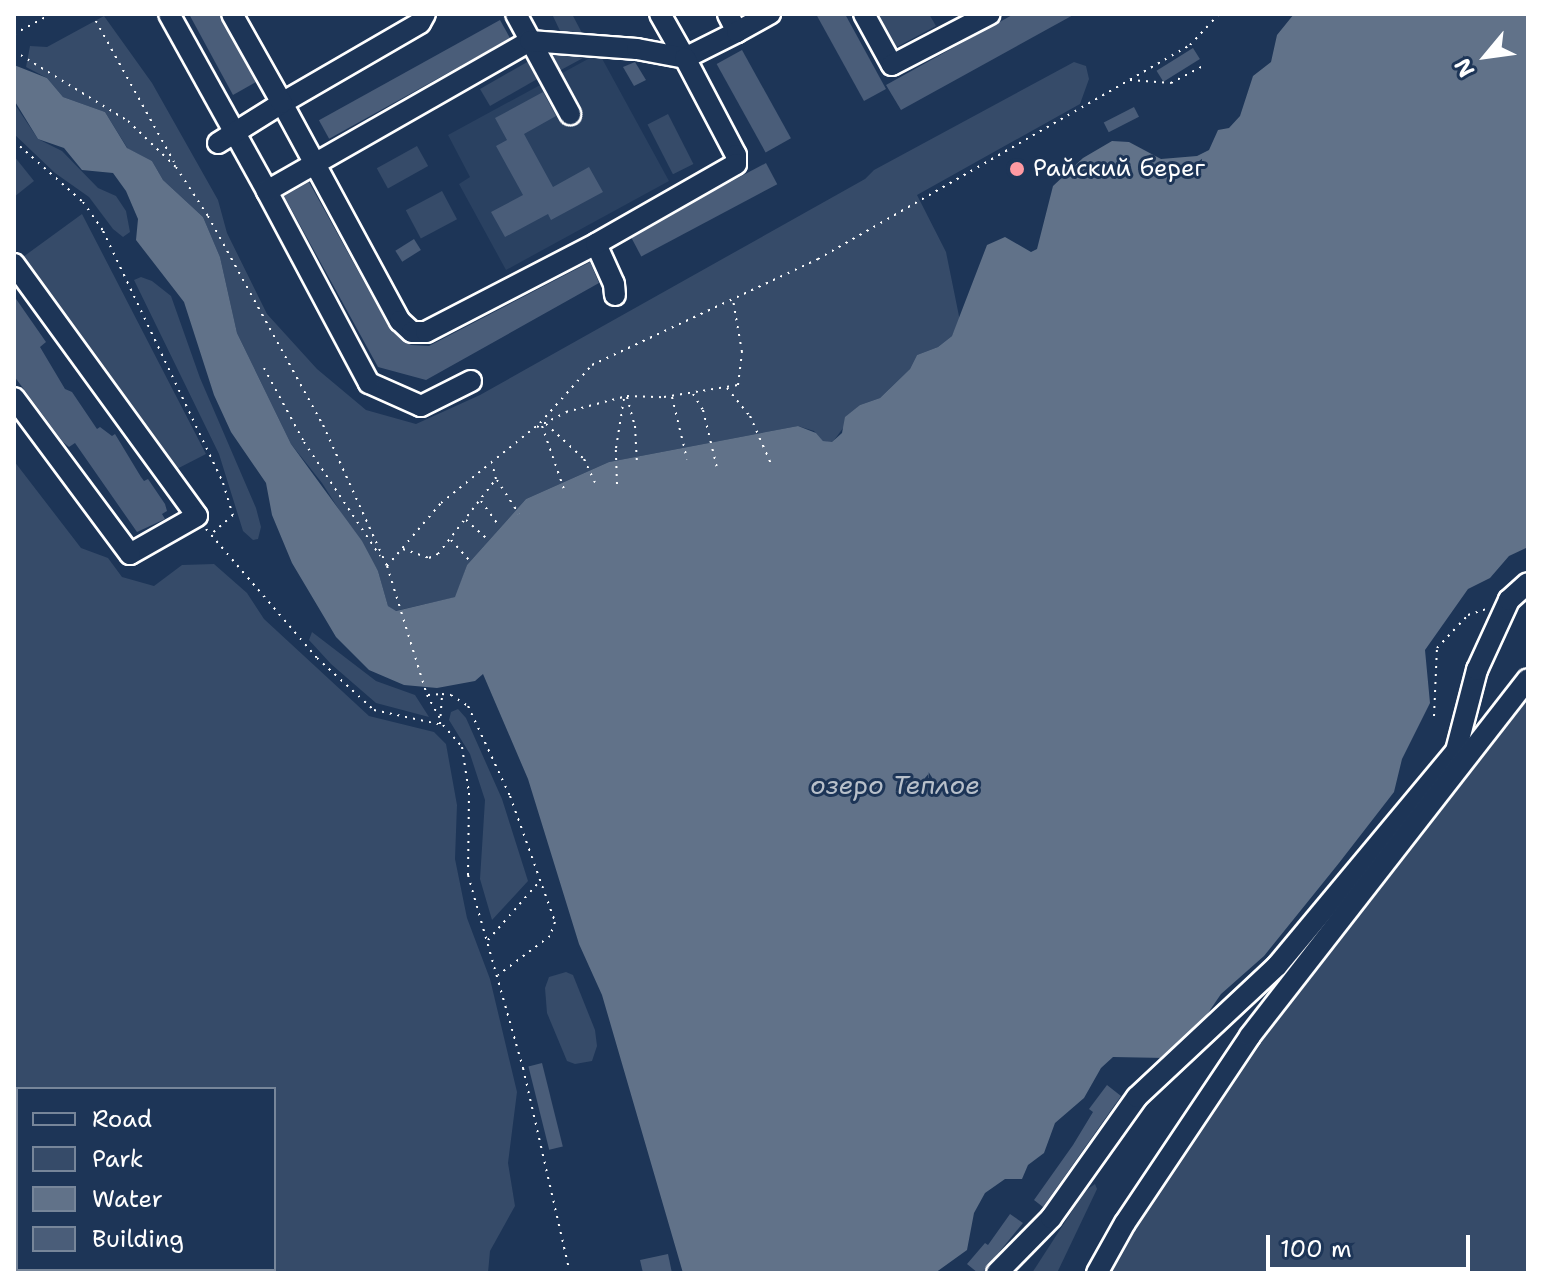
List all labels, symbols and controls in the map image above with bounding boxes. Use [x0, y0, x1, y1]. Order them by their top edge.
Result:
north arrow [1446, 16, 1526, 96]
text: N [1448, 53, 1481, 83]
place label: Райский берег [1033, 155, 1205, 183]
marker: Райский берег [1008, 160, 1026, 178]
water label: озеро Теплое [810, 769, 980, 801]
legend [16, 1087, 276, 1271]
text: Road [92, 1103, 152, 1135]
text: Park [92, 1143, 144, 1175]
text: Water [92, 1183, 163, 1215]
scale bar [1270, 1219, 1474, 1269]
text: Building [92, 1223, 184, 1255]
text: 100 m [1280, 1233, 1352, 1265]

